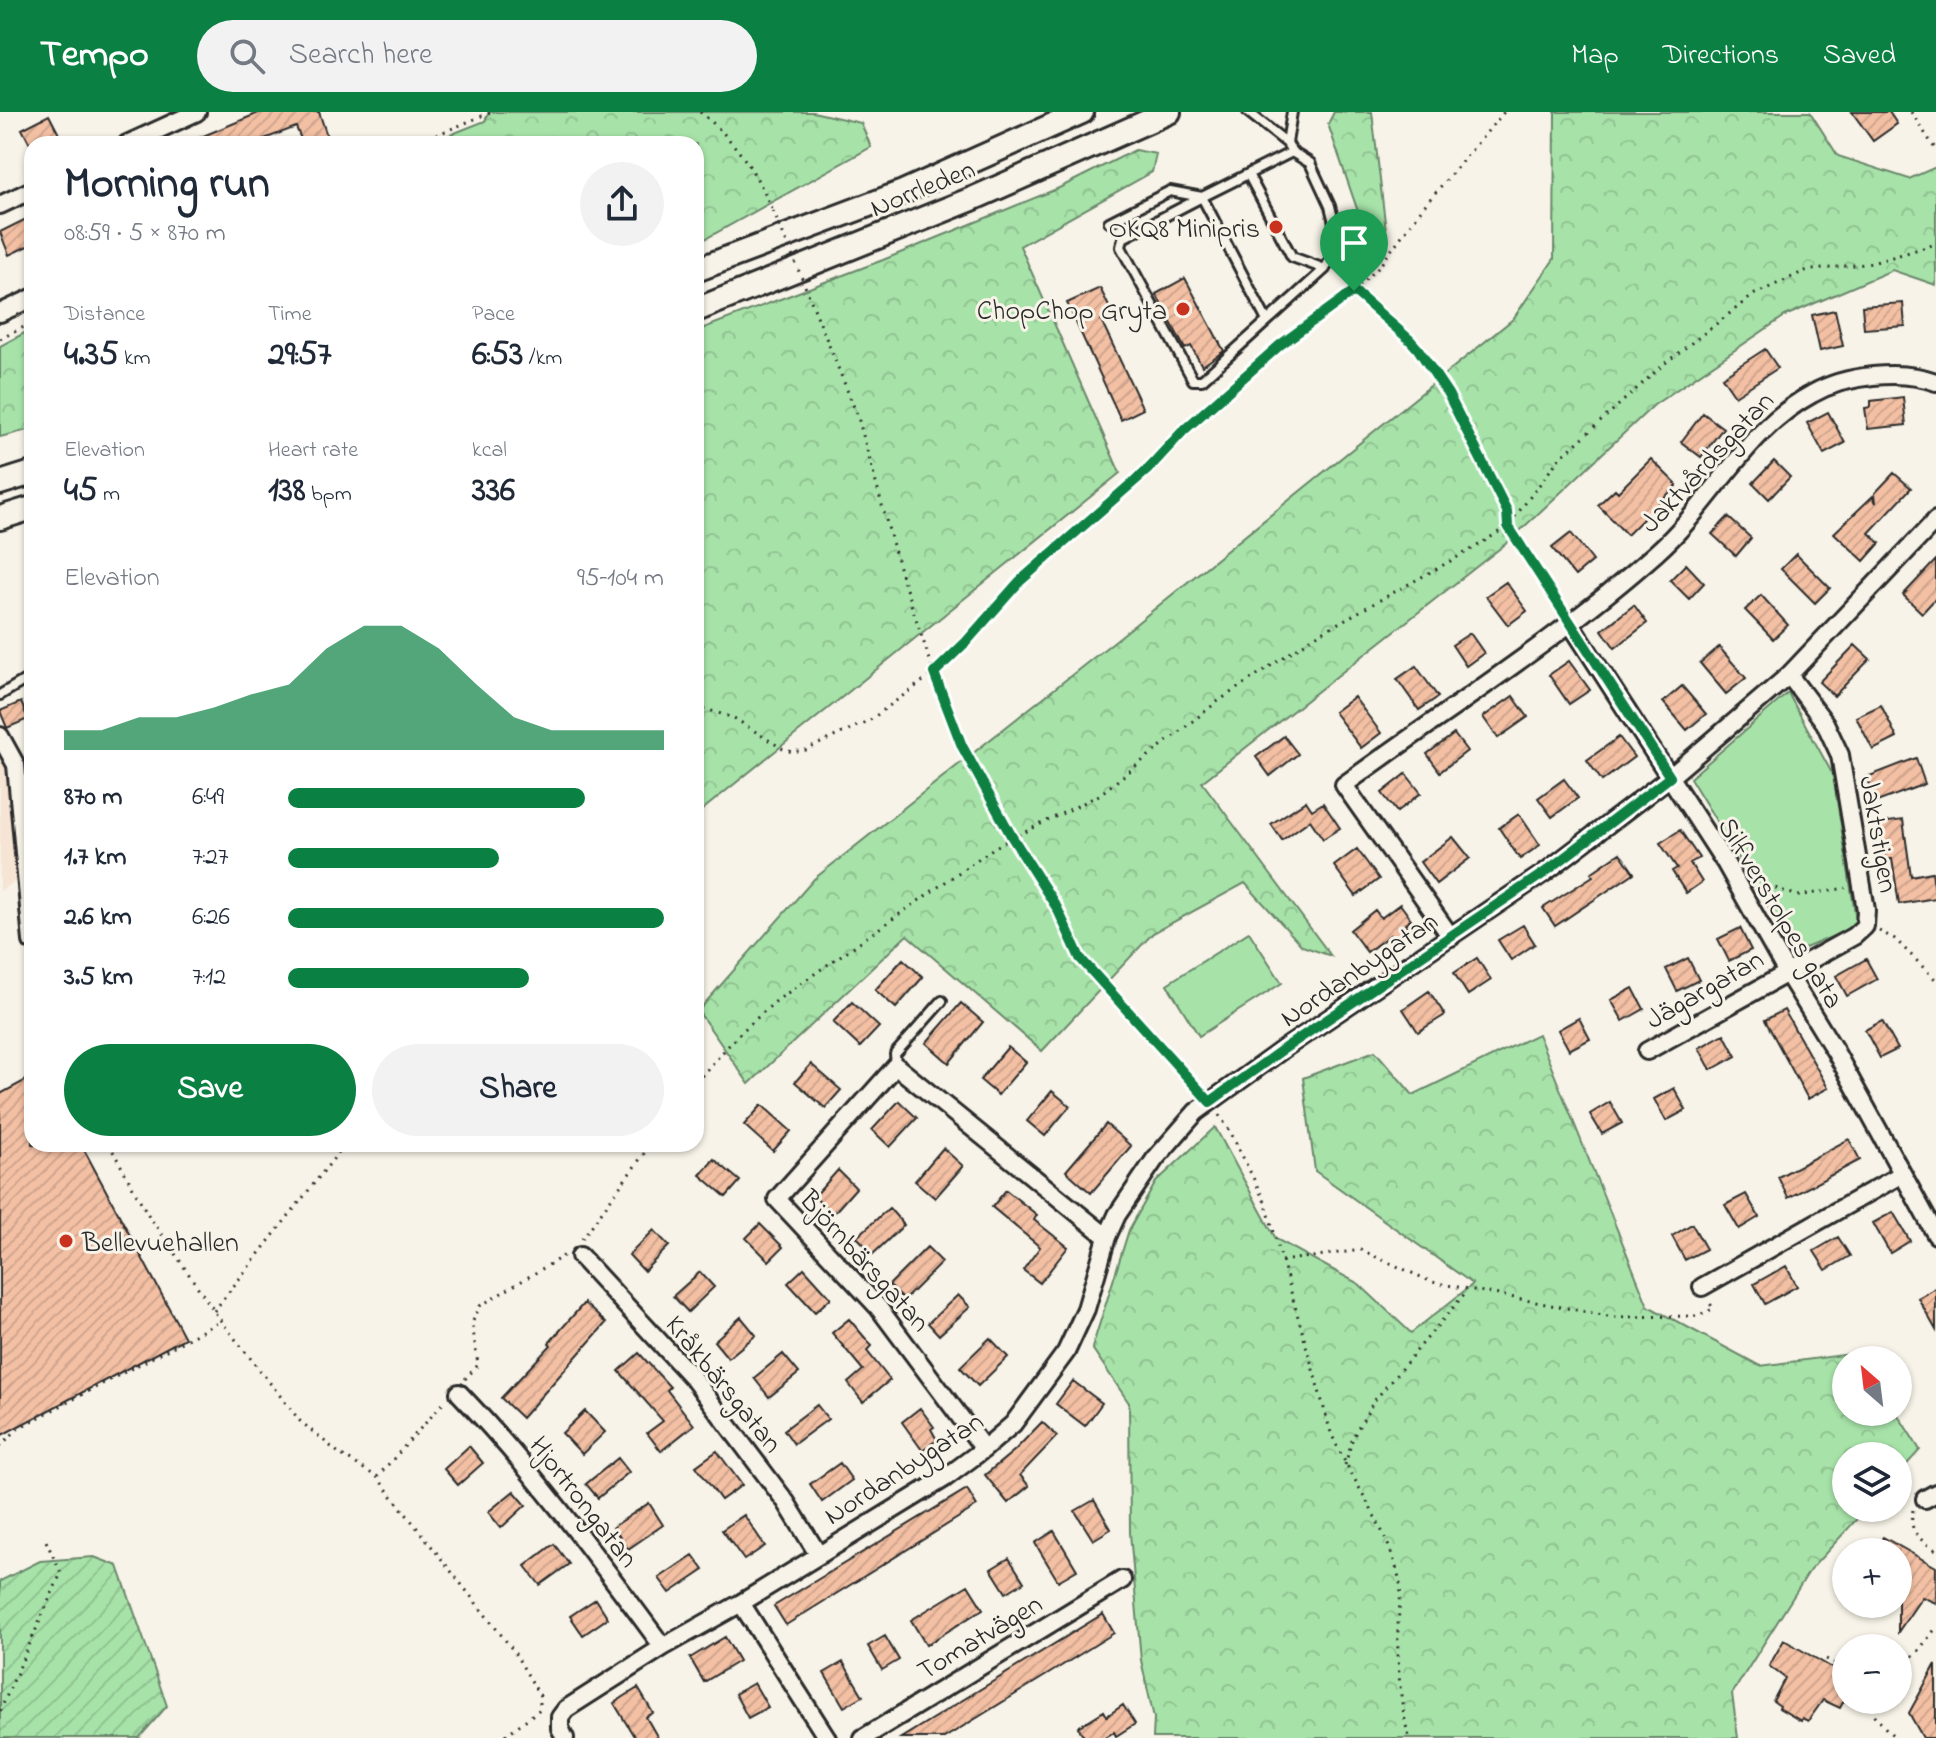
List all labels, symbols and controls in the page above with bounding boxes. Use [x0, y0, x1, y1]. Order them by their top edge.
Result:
search box [197, 20, 757, 92]
text: Tempo [40, 28, 149, 84]
icon: search [225, 34, 269, 78]
text: Search here [289, 34, 432, 78]
text: Map [1571, 36, 1619, 77]
text: Directions [1663, 36, 1779, 77]
text: Saved [1823, 36, 1896, 77]
street label: Norrleden [865, 151, 982, 230]
text: Morning run [64, 153, 270, 217]
button: share [580, 162, 664, 246]
pin [1320, 209, 1388, 291]
place label: OKQ8 Minipris [1108, 210, 1260, 251]
text: 08:59 · 5 × 870 m [64, 215, 226, 253]
marker: OKQ8 Minipris [1267, 218, 1285, 236]
icon: arrive [1332, 221, 1376, 265]
place label: ChopChop Gryta [977, 292, 1167, 333]
text: Distance [64, 299, 145, 331]
text: Time [268, 299, 312, 331]
text: Pace [472, 299, 515, 331]
marker: ChopChop Gryta [1174, 300, 1192, 318]
text: 4.35 [64, 331, 118, 381]
text: 29:57 [268, 331, 331, 381]
text: 6:53 [472, 331, 523, 381]
text: km [118, 343, 151, 375]
text: /km [523, 343, 562, 375]
street label: Jaktvårdsgatan [1632, 383, 1785, 544]
text: Elevation [64, 435, 145, 467]
text: Heart rate [268, 435, 358, 467]
text: kcal [472, 435, 507, 467]
text: 45 [64, 467, 97, 517]
text: 138 [268, 467, 306, 517]
text: 336 [472, 467, 515, 517]
text: m [97, 479, 120, 511]
text: bpm [306, 479, 352, 511]
text: Elevation [64, 560, 160, 598]
text: 95–104 m [577, 560, 664, 598]
street label: Jaktstigen [1846, 773, 1907, 896]
text: 870 m [64, 779, 122, 817]
text: 6:49 [192, 779, 224, 817]
street label: Silfverstolpes gata [1706, 810, 1852, 1017]
text: 1.7 km [64, 839, 126, 877]
text: 7:27 [192, 839, 229, 877]
text: 2.6 km [64, 899, 132, 937]
text: 6:26 [192, 899, 230, 937]
street label: Nordanbygatan [1273, 903, 1447, 1039]
street label: Jägargatan [1639, 941, 1772, 1041]
text: 3.5 km [64, 959, 133, 997]
text: 7:12 [192, 959, 226, 997]
button: Save [64, 1044, 356, 1136]
button: Share [372, 1044, 664, 1136]
street label: Björnbärsgatan [787, 1181, 939, 1343]
place label: Bellevuehallen [81, 1224, 239, 1265]
marker: Bellevuehallen [57, 1232, 75, 1250]
street label: Kråkbärsgatan [654, 1307, 791, 1463]
north arrow [1832, 1346, 1912, 1426]
map controls [1832, 1346, 1912, 1714]
street label: Nordanbygatan [817, 1403, 993, 1537]
street label: Hjortrongatan [518, 1428, 647, 1578]
button: layers [1832, 1442, 1912, 1522]
button: + [1832, 1538, 1912, 1618]
street label: Tomatvägen [910, 1585, 1051, 1693]
button: − [1832, 1634, 1912, 1714]

